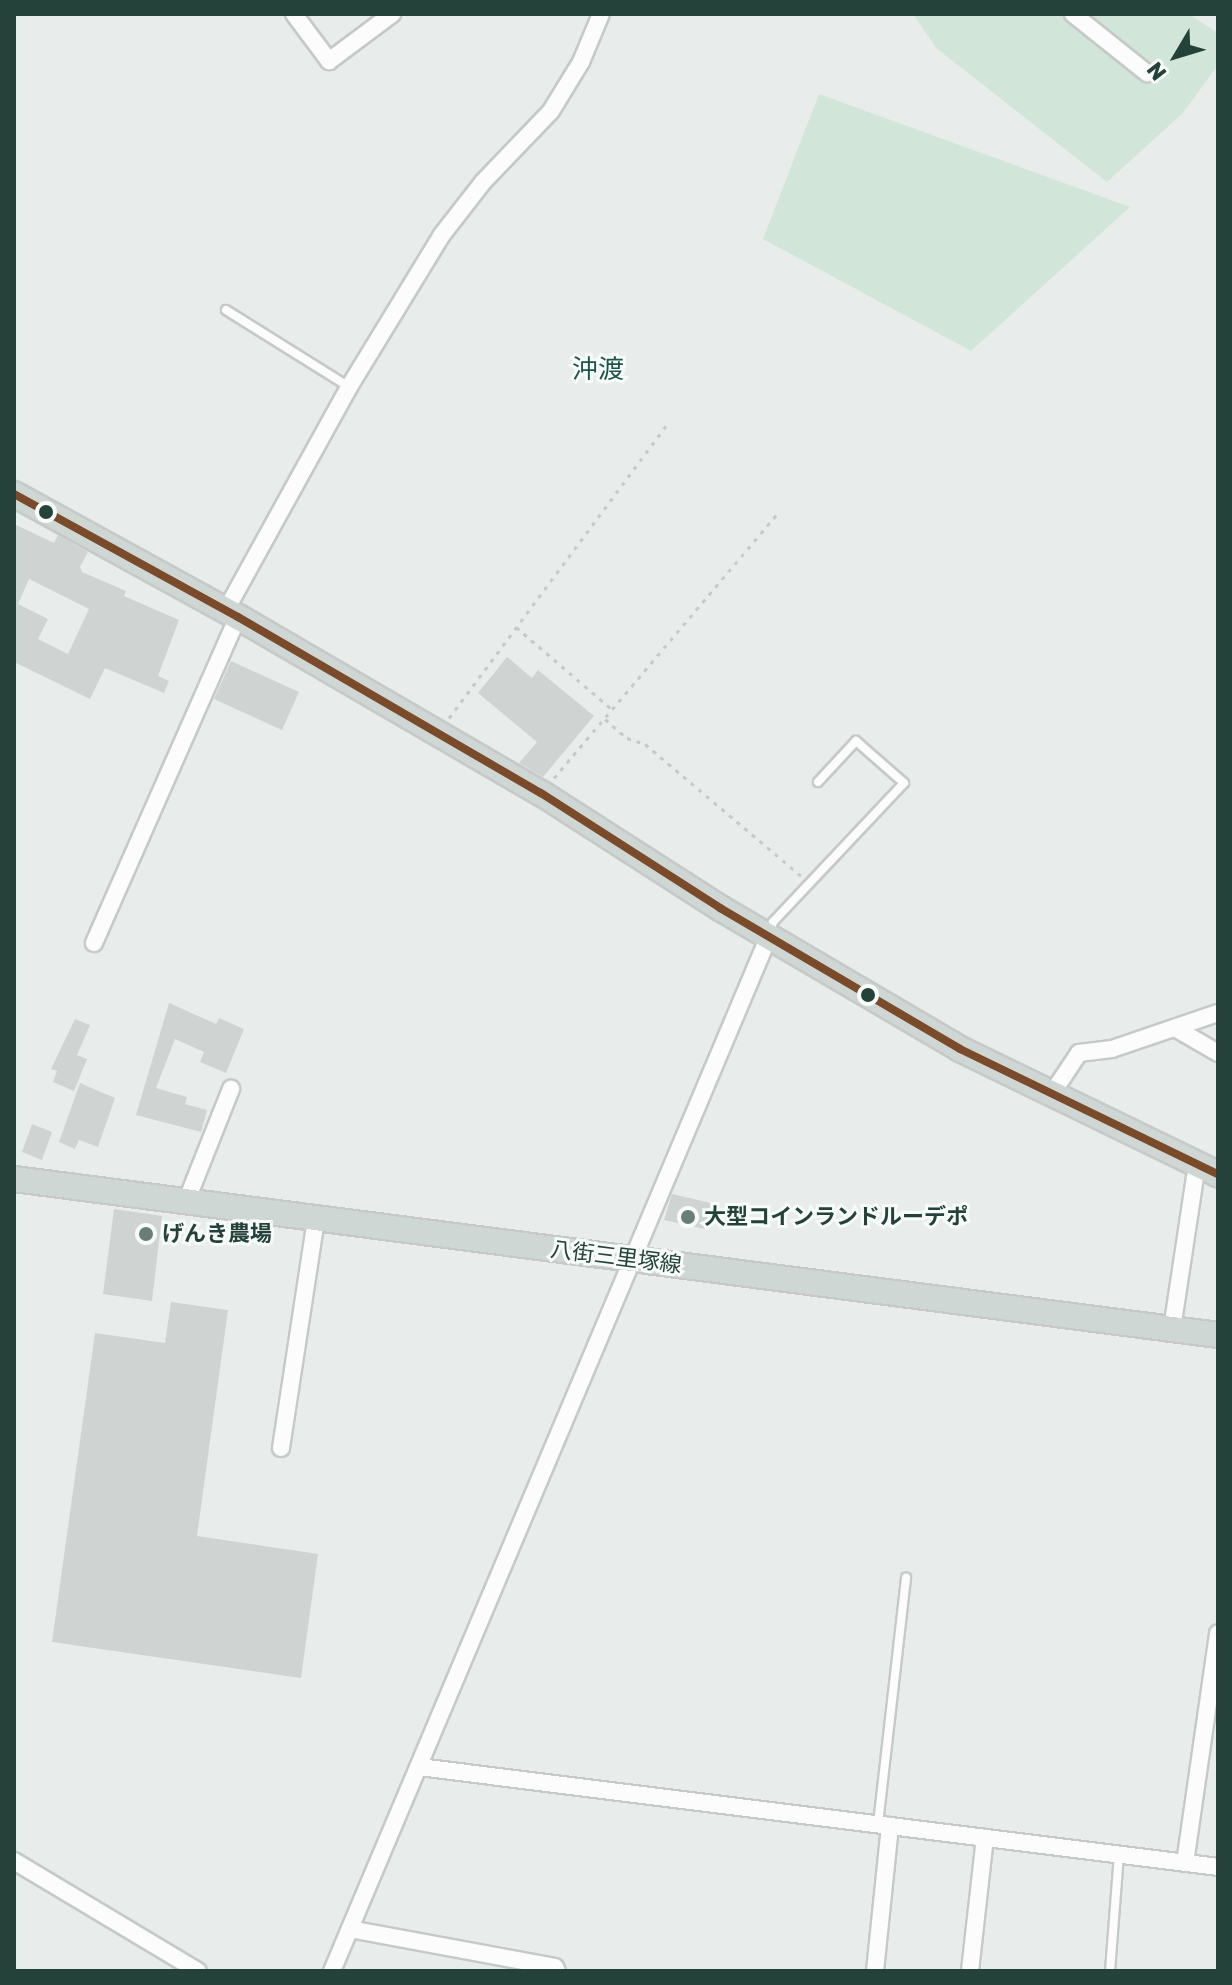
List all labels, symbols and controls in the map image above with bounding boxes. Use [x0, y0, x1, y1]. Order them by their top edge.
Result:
north arrow [1136, 16, 1216, 96]
text: N [1141, 57, 1172, 86]
district label: 沖渡 [572, 354, 624, 386]
unlabelled marker [38, 504, 54, 520]
unlabelled marker [860, 987, 876, 1003]
place label: 大型コインランドルーデポ [704, 1204, 968, 1230]
marker: 大型コインランドルーデポ [679, 1208, 697, 1226]
place label: げんき農場 [162, 1221, 272, 1247]
marker: げんき農場 [137, 1225, 155, 1243]
street label: 八街三里塚線 [549, 1236, 683, 1278]

